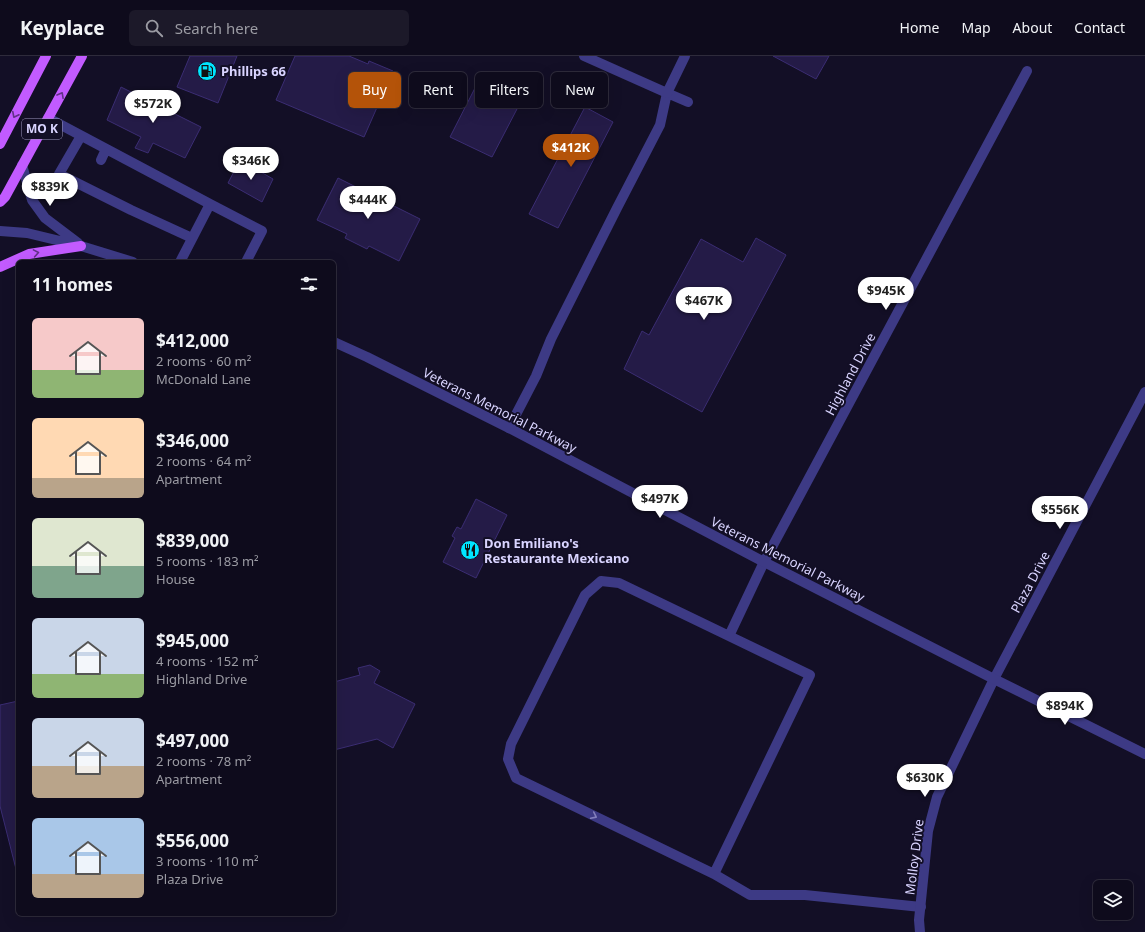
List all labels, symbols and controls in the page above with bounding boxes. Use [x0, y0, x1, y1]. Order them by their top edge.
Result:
search box [129, 10, 409, 46]
text: Keyplace [20, 15, 105, 41]
icon: search [143, 17, 165, 39]
text: Search here [175, 18, 258, 38]
text: Home [900, 18, 939, 37]
text: Map [961, 18, 991, 37]
text: About [1013, 18, 1052, 37]
text: Contact [1074, 18, 1125, 37]
fuel station icon: Phillips 66 [196, 60, 218, 82]
place label: Phillips 66 [221, 62, 286, 80]
chip: Buy [348, 72, 401, 108]
chip: Rent [409, 72, 467, 108]
chip: Filters [475, 72, 543, 108]
chip: New [551, 72, 608, 108]
pin: $572K [125, 90, 181, 124]
one-way arrow [56, 92, 63, 99]
text: $572K [134, 94, 172, 112]
one-way arrow [12, 111, 20, 119]
road number: MO K [22, 119, 62, 139]
pin: $412K [543, 134, 599, 168]
text: $412K [552, 138, 590, 156]
pin: $346K [223, 147, 279, 181]
text: $346K [232, 151, 270, 169]
pin: $839K [22, 173, 78, 207]
text: $839K [31, 177, 69, 195]
pin: $444K [340, 186, 396, 220]
text: $444K [349, 190, 387, 208]
one-way arrow [33, 249, 39, 258]
text: 11 homes [32, 273, 113, 296]
icon: filters [298, 273, 320, 295]
pin: $945K [858, 277, 914, 311]
text: $945K [867, 281, 905, 299]
pin: $467K [676, 287, 732, 321]
text: $467K [685, 291, 723, 309]
text: $412,000 [156, 329, 229, 352]
street label: Highland Drive [821, 329, 879, 419]
icon: home [64, 334, 112, 382]
text: 2 rooms · 60 m² [156, 352, 251, 370]
street label: Veterans Memorial Parkway [420, 363, 580, 457]
text: McDonald Lane [156, 370, 251, 388]
text: $346,000 [156, 429, 229, 452]
icon: home [64, 434, 112, 482]
text: 2 rooms · 64 m² [156, 452, 251, 470]
text: Apartment [156, 470, 222, 488]
pin: $497K [632, 485, 688, 519]
text: $497K [641, 489, 679, 507]
pin: $556K [1032, 496, 1088, 530]
text: $556K [1041, 500, 1079, 518]
street label: Veterans Memorial Parkway [708, 512, 868, 606]
text: $839,000 [156, 529, 229, 552]
icon: home [64, 534, 112, 582]
place label: Don Emiliano's Restaurante Mexicano [484, 534, 630, 567]
restaurant icon: Don Emiliano's Restaurante Mexicano [459, 539, 481, 561]
street label: Plaza Drive [1006, 548, 1054, 616]
text: 5 rooms · 183 m² [156, 552, 259, 570]
text: House [156, 570, 195, 588]
text: $945,000 [156, 629, 229, 652]
icon: home [64, 634, 112, 682]
text: 4 rooms · 152 m² [156, 652, 259, 670]
text: Highland Drive [156, 670, 247, 688]
pin: $894K [1037, 692, 1093, 726]
text: $894K [1046, 696, 1084, 714]
text: $497,000 [156, 729, 229, 752]
icon: home [64, 734, 112, 782]
text: 2 rooms · 78 m² [156, 752, 251, 770]
pin: $630K [897, 764, 953, 798]
text: $630K [906, 768, 944, 786]
text: Apartment [156, 770, 222, 788]
one-way arrow [590, 811, 597, 818]
street label: Molloy Drive [900, 818, 928, 896]
text: $556,000 [156, 829, 229, 852]
icon: home [64, 834, 112, 882]
text: 3 rooms · 110 m² [156, 852, 259, 870]
text: Plaza Drive [156, 870, 223, 888]
map controls [1093, 880, 1133, 920]
button: layers [1093, 880, 1133, 920]

